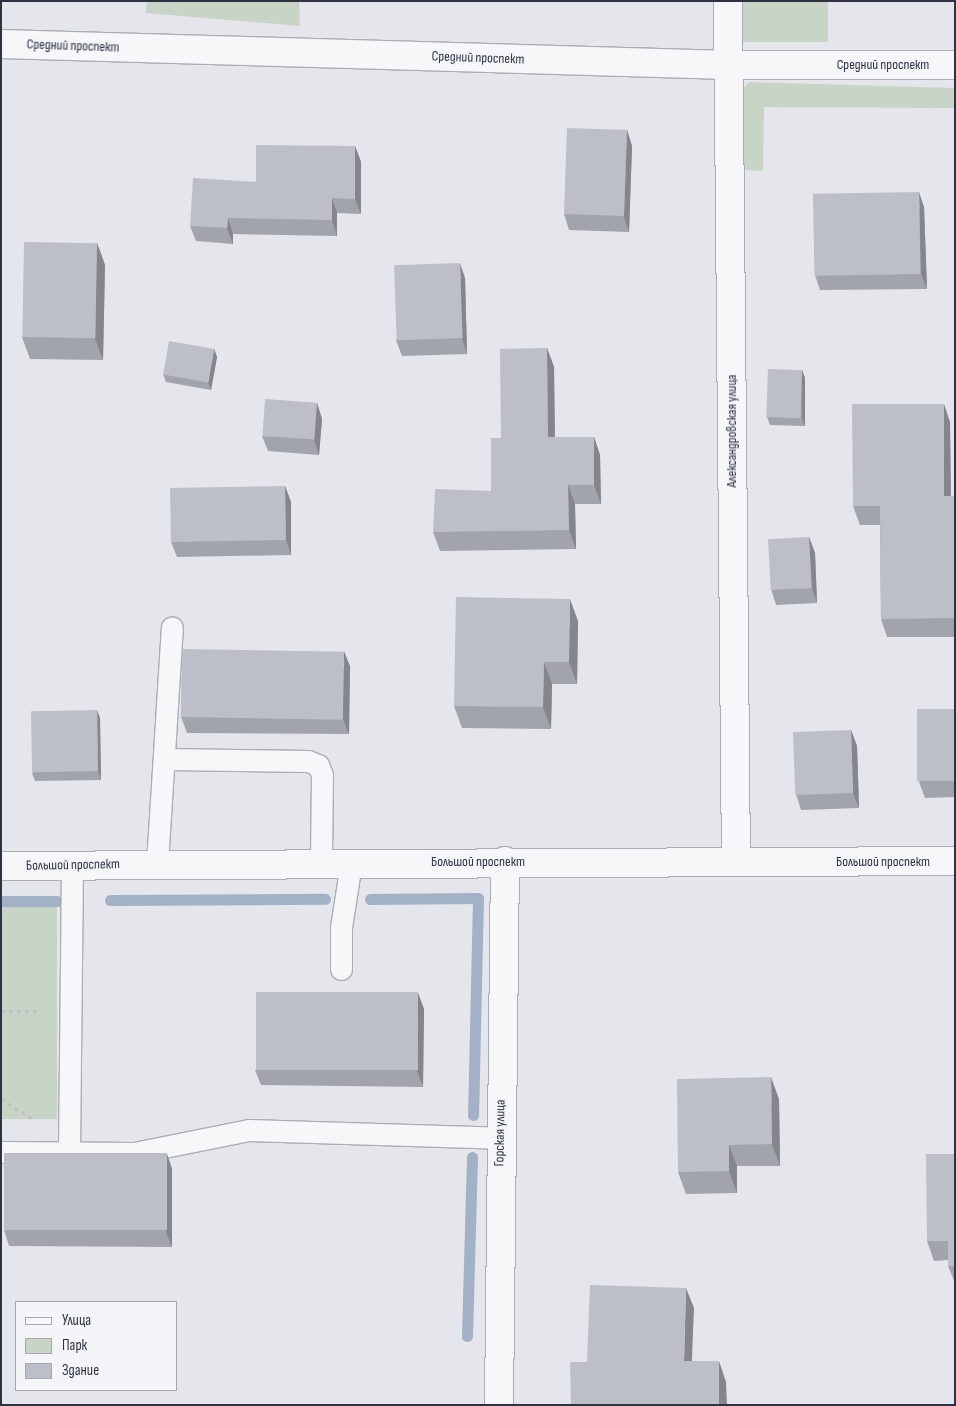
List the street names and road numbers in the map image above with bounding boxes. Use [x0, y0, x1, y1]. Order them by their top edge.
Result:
street label: Средний проспект [26, 36, 120, 56]
street label: Средний проспект [431, 48, 525, 68]
street label: Средний проспект [837, 57, 929, 73]
street label: Александровская улица [724, 375, 740, 487]
street label: Большой проспект [431, 854, 525, 870]
street label: Большой проспект [836, 854, 930, 870]
street label: Большой проспект [26, 856, 120, 874]
street label: Горская улица [491, 1099, 509, 1167]

